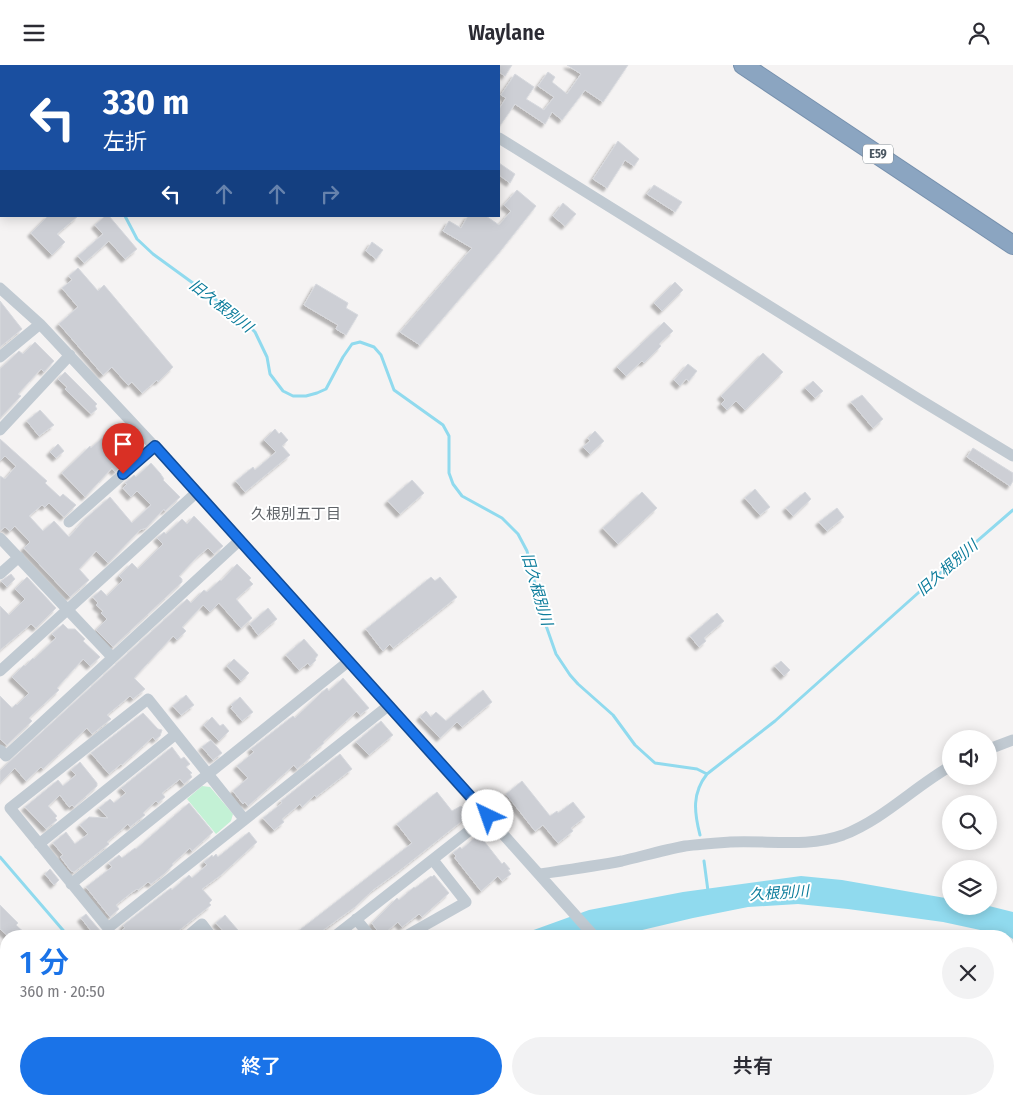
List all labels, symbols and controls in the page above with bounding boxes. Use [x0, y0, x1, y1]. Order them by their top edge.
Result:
icon: menu [20, 19, 48, 47]
text: Waylane [468, 19, 545, 46]
icon: person [965, 19, 993, 47]
text: 330 m [103, 81, 189, 123]
icon: left [20, 85, 85, 150]
text: 左折 [103, 128, 147, 155]
road number: E59 [863, 145, 893, 163]
icon: left [157, 180, 185, 208]
icon: ahead [210, 180, 238, 208]
icon: ahead [263, 180, 291, 208]
icon: right [316, 180, 344, 208]
water label: 旧久根別川 [186, 276, 258, 337]
pin [102, 423, 144, 474]
icon: arrive [109, 430, 137, 458]
district label: 久根別五丁目 [251, 505, 341, 523]
water label: 旧久根別川 [913, 535, 983, 599]
water label: 旧久根別川 [518, 550, 557, 629]
map controls [942, 730, 997, 915]
button: sound [942, 730, 997, 785]
position arrow [461, 789, 513, 841]
button: search [942, 795, 997, 850]
button: layers [942, 860, 997, 915]
water label: 久根別川 [748, 882, 812, 904]
text: 1 分 [20, 945, 69, 981]
button: close [942, 947, 994, 999]
text: 360 m · 20:50 [20, 982, 105, 1001]
button: 終了 [20, 1037, 502, 1095]
button: 共有 [512, 1037, 994, 1095]

